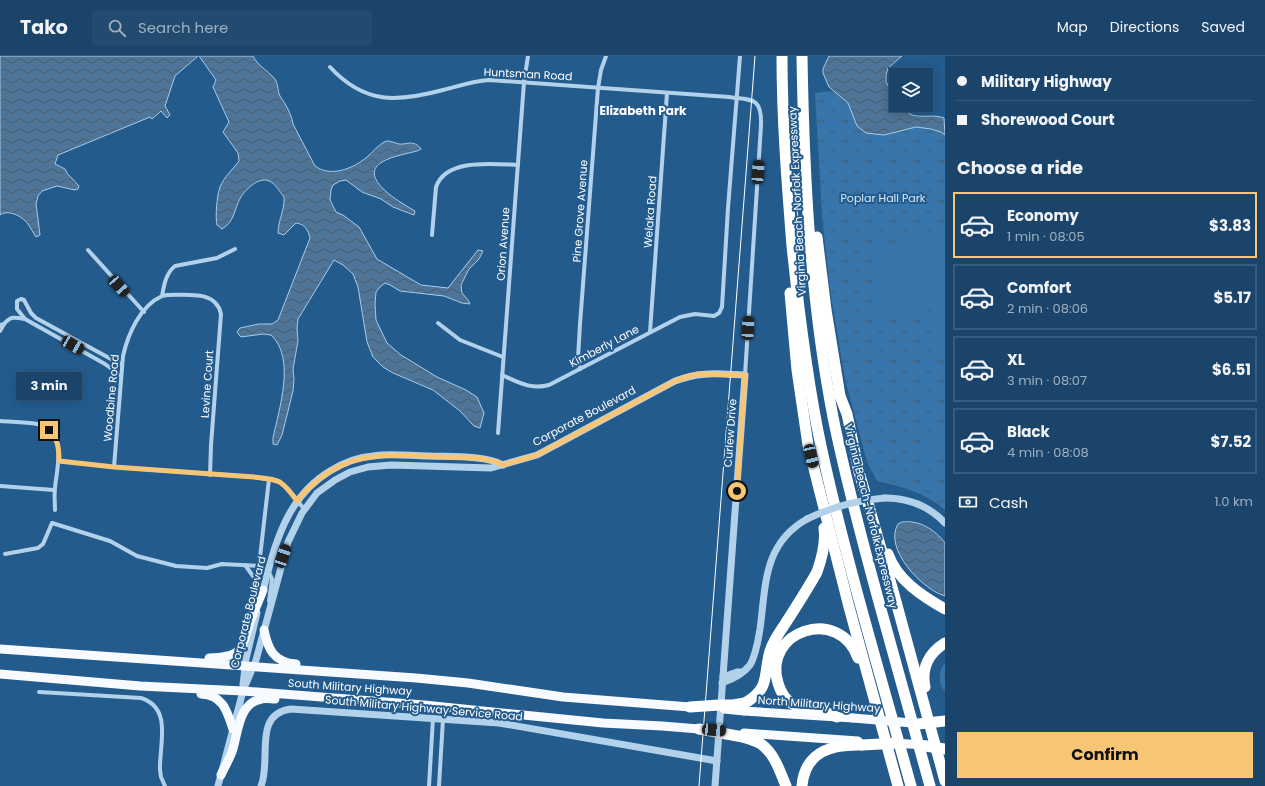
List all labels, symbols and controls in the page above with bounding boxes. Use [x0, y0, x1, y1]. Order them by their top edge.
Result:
search box [92, 10, 372, 46]
text: Tako [20, 14, 68, 41]
icon: search [106, 17, 128, 39]
text: Search here [138, 17, 228, 38]
text: Map [1057, 17, 1088, 37]
text: Directions [1110, 17, 1179, 37]
text: Saved [1201, 17, 1245, 37]
street label: Huntsman Road [483, 64, 573, 84]
map controls [889, 68, 933, 112]
button: layers [889, 68, 933, 112]
text: Military Highway [981, 71, 1112, 92]
district label: Elizabeth Park [600, 102, 687, 119]
street label: Virginia Beach-Norfolk Expressway [784, 105, 810, 296]
text: Shorewood Court [981, 109, 1115, 130]
text: Choose a ride [957, 155, 1083, 180]
street label: Pine Grove Avenue [568, 159, 592, 263]
car [751, 160, 765, 184]
street label: Welaka Road [639, 175, 661, 249]
park label: Poplar Hall Park [841, 190, 926, 206]
text: Economy [1007, 205, 1079, 226]
street label: Orion Avenue [492, 206, 514, 281]
icon: car [959, 207, 995, 243]
text: $3.83 [1209, 215, 1251, 236]
text: 1 min · 08:05 [1007, 227, 1085, 246]
car [107, 273, 131, 299]
text: Comfort [1007, 277, 1071, 298]
icon: car [959, 279, 995, 315]
text: $5.17 [1213, 287, 1251, 308]
text: 2 min · 08:06 [1007, 299, 1088, 318]
car [741, 316, 755, 340]
street label: Kimberly Lane [566, 321, 642, 371]
car [60, 334, 86, 356]
text: XL [1007, 349, 1025, 370]
street label: Levine Court [197, 350, 217, 418]
icon: car [959, 351, 995, 387]
street label: Woodbine Road [99, 354, 123, 442]
text: $6.51 [1212, 359, 1251, 380]
text: 3 min · 08:07 [1007, 371, 1087, 390]
callout: 3 min [16, 372, 82, 400]
text: 3 min [31, 376, 68, 395]
street label: Corporate Boulevard [530, 382, 638, 450]
street label: Curlew Drive [720, 398, 740, 468]
route end [40, 421, 58, 439]
text: Black [1007, 421, 1050, 442]
street label: Virginia Beach-Norfolk Expressway [840, 422, 902, 611]
icon: car [959, 423, 995, 459]
text: $7.52 [1211, 431, 1251, 452]
car [802, 443, 820, 469]
text: 4 min · 08:08 [1007, 443, 1089, 462]
route start [728, 482, 746, 500]
icon: cash [957, 491, 979, 513]
text: Cash [989, 492, 1028, 513]
text: 1.0 km [1214, 492, 1253, 511]
car [274, 543, 292, 569]
street label: Corporate Boulevard [226, 554, 270, 670]
street label: South Military Highway [287, 675, 413, 699]
street label: South Military Highway Service Road [324, 691, 524, 725]
street label: North Military Highway [757, 692, 881, 716]
car [702, 723, 726, 737]
button: Confirm [957, 732, 1253, 778]

